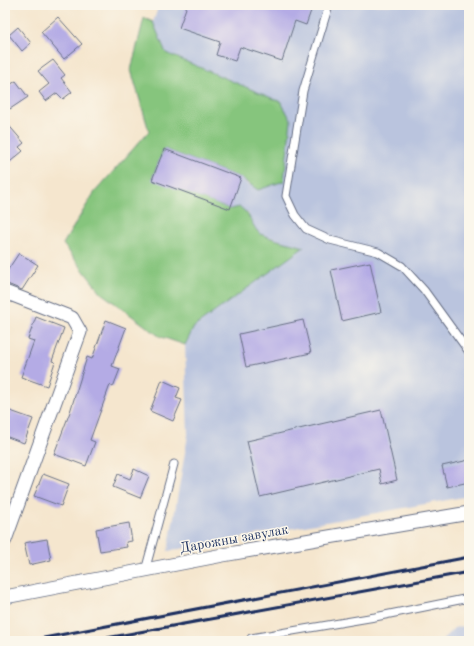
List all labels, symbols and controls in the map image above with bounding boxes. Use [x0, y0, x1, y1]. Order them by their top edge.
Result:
street label: Дарожны завулак [179, 523, 289, 555]

